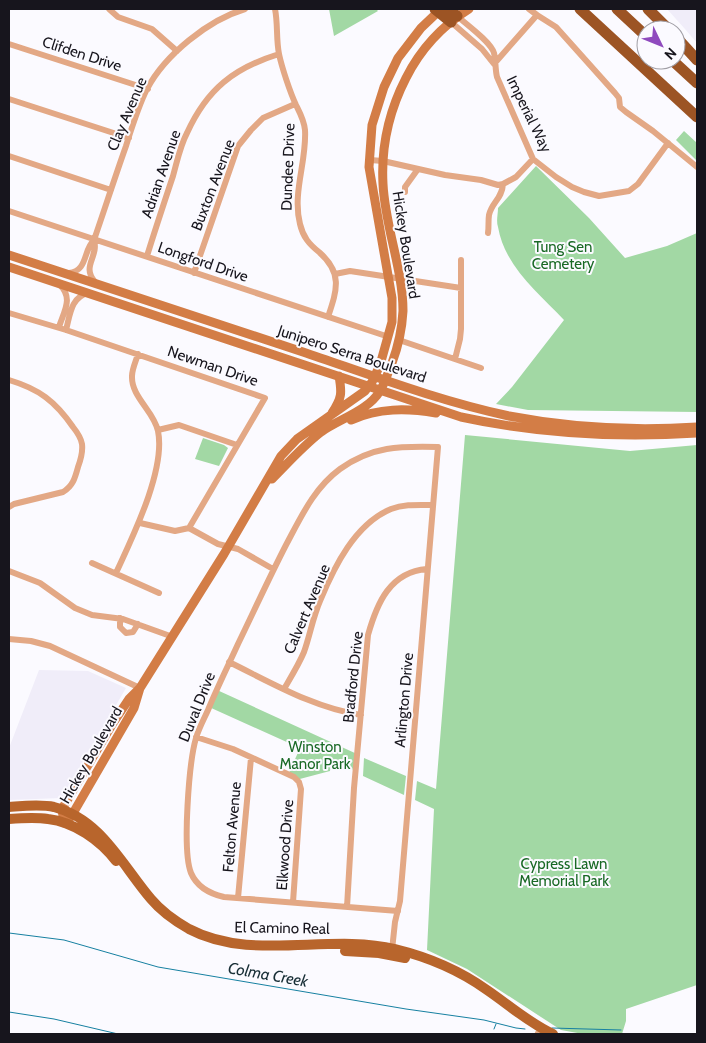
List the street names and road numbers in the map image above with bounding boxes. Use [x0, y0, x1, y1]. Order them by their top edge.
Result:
street label: Clifden Drive [40, 33, 124, 75]
street label: Imperial Way [503, 73, 555, 156]
street label: Clay Avenue [103, 74, 151, 154]
street label: Dundee Drive [277, 123, 299, 211]
street label: Adrian Avenue [138, 127, 185, 220]
street label: Buxton Avenue [187, 136, 239, 233]
street label: Hickey Boulevard [389, 190, 423, 300]
street label: Longford Drive [155, 238, 251, 286]
street label: Junipero Serra Boulevard [274, 321, 429, 387]
street label: Newman Drive [165, 342, 261, 390]
street label: Calvert Avenue [280, 561, 334, 656]
street label: Bradford Drive [339, 630, 367, 724]
street label: Arlington Drive [391, 651, 417, 748]
street label: Duval Drive [175, 669, 219, 745]
street label: Hickey Boulevard [56, 703, 126, 807]
street label: Felton Avenue [219, 781, 245, 873]
street label: Elkwood Drive [273, 799, 297, 891]
street label: El Camino Real [234, 918, 330, 938]

